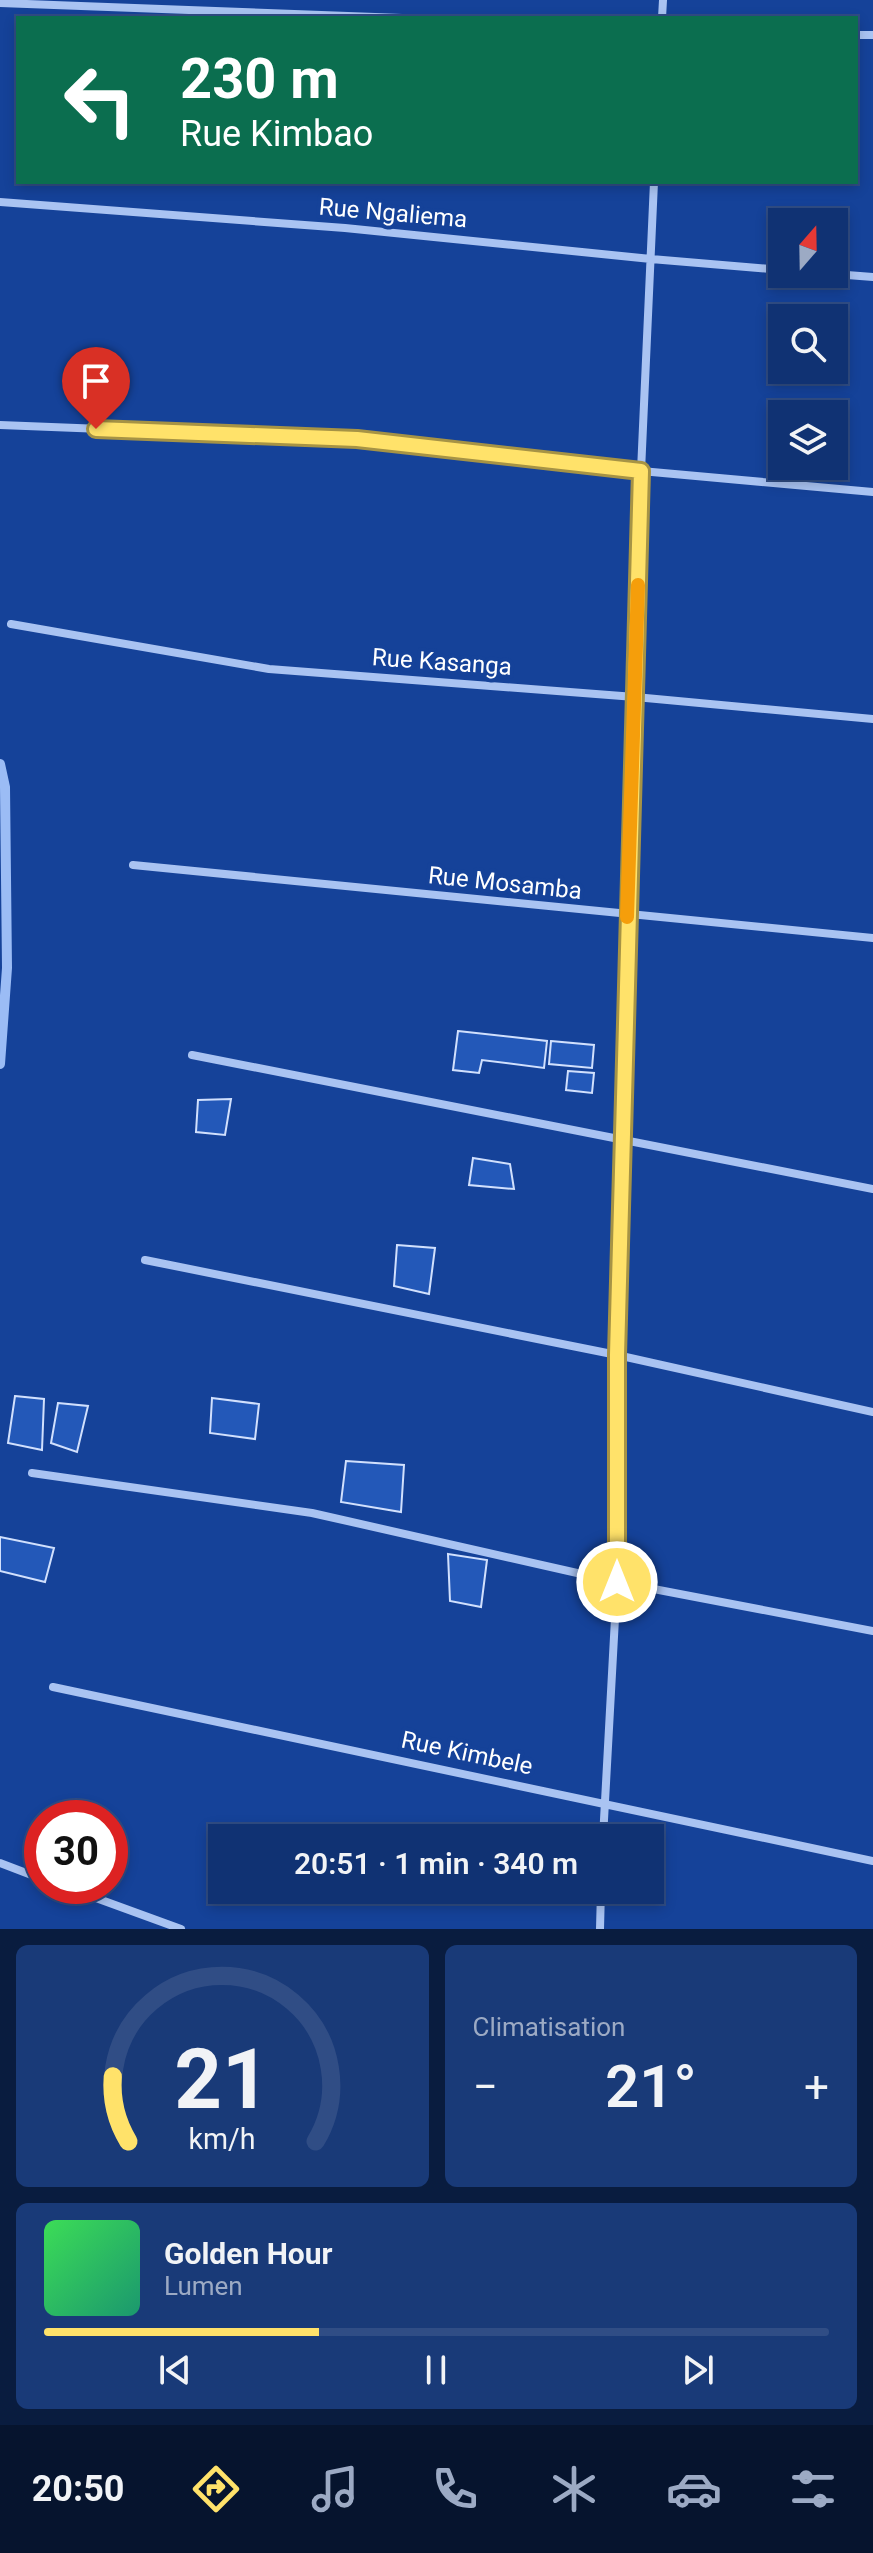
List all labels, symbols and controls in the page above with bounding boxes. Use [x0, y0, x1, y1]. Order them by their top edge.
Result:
text: 230 m [180, 46, 339, 112]
icon: left [48, 48, 152, 152]
text: Rue Kimbao [180, 113, 373, 155]
street label: Rue Ngaliema [318, 193, 468, 233]
north arrow [768, 208, 848, 288]
map controls [768, 208, 848, 480]
button: search [768, 304, 848, 384]
pin [62, 347, 130, 429]
icon: arrive [74, 359, 118, 403]
button: layers [768, 400, 848, 480]
street label: Rue Kasanga [371, 643, 513, 681]
street label: Rue Mosamba [427, 861, 583, 905]
position arrow [575, 1540, 659, 1624]
street label: Rue Kimbele [399, 1725, 535, 1781]
speed limit sign: 30 [24, 1800, 128, 1904]
text: 20:51 · 1 min · 340 m [294, 1846, 578, 1881]
text: Climatisation [473, 2012, 625, 2042]
text: 21 [175, 2031, 270, 2128]
text: 21° [605, 2051, 697, 2122]
text: − [473, 2061, 498, 2113]
text: + [804, 2061, 829, 2113]
text: km/h [189, 2122, 256, 2156]
text: Golden Hour [164, 2236, 333, 2271]
text: Lumen [164, 2271, 243, 2301]
icon: previous [153, 2348, 197, 2392]
icon: pause [414, 2348, 458, 2392]
icon: next [676, 2348, 720, 2392]
icon: directions [188, 2461, 244, 2517]
icon: music [307, 2461, 363, 2517]
icon: phone [427, 2461, 483, 2517]
icon: climate [546, 2461, 602, 2517]
icon: car [666, 2461, 722, 2517]
icon: filters [785, 2461, 841, 2517]
text: 20:50 [32, 2468, 124, 2510]

